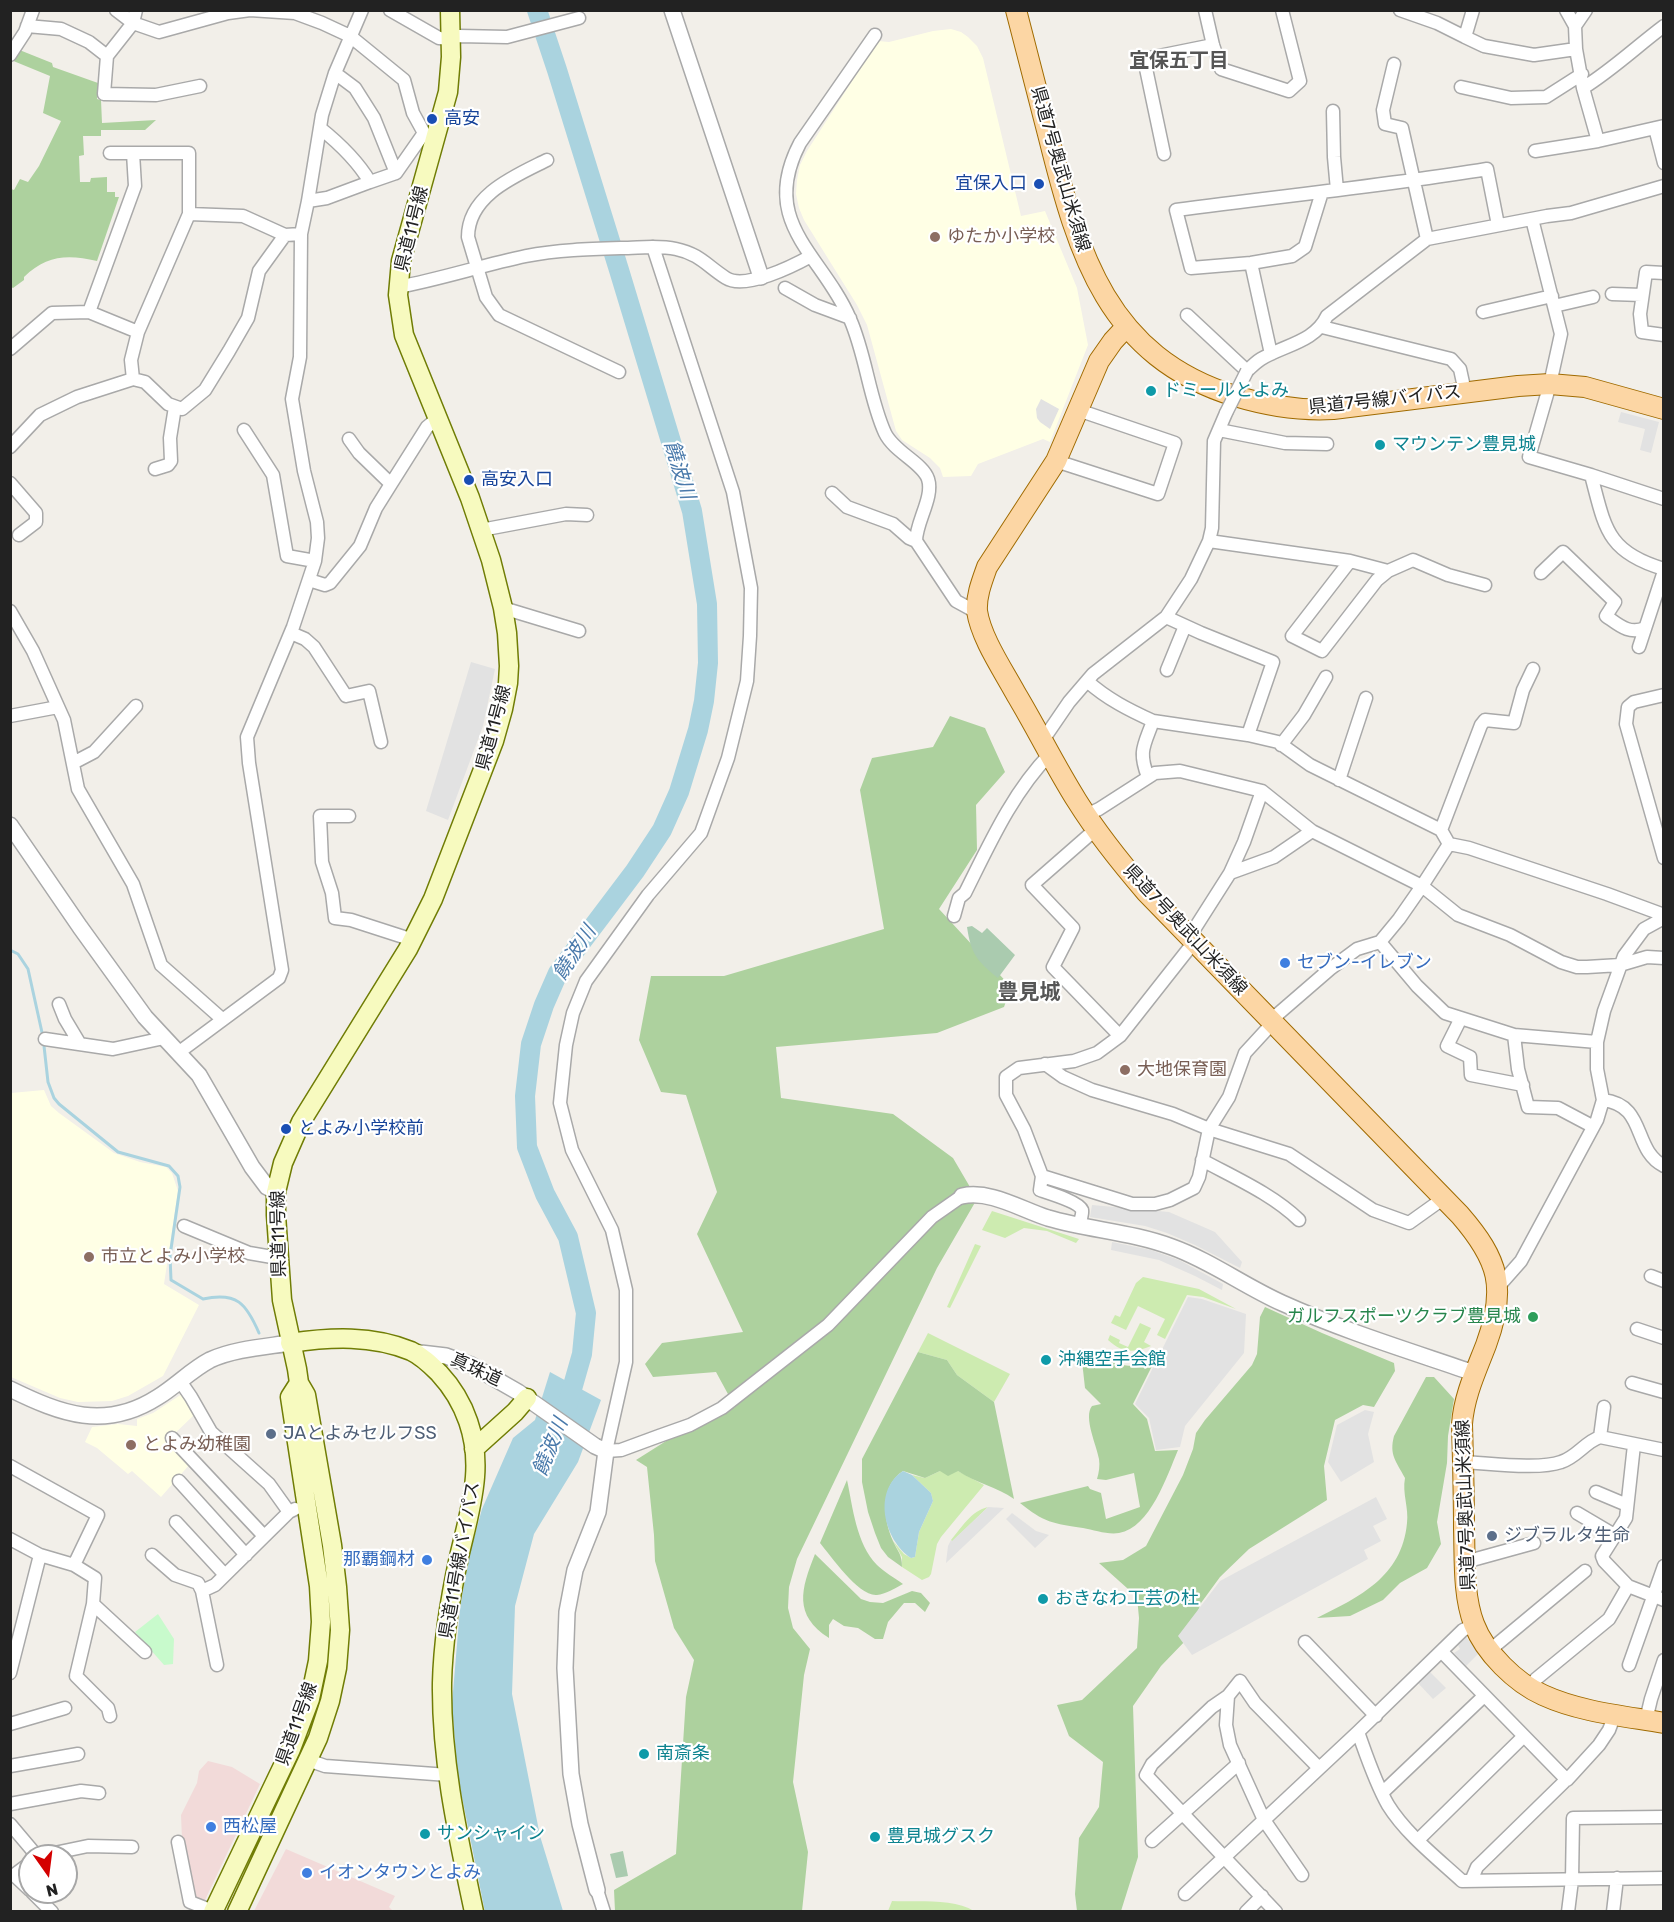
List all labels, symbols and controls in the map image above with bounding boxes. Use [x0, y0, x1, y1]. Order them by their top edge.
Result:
district label: 宜保五丁目 [1129, 49, 1229, 73]
street label: 県道7号奥武山米須線 [1026, 84, 1094, 254]
place label: 高安 [444, 108, 480, 130]
marker: 高安 [425, 112, 439, 126]
place label: 宜保入口 [955, 173, 1027, 195]
marker: 宜保入口 [1032, 177, 1046, 191]
street label: 県道11号線 [391, 184, 433, 274]
place label: ゆたか小学校 [947, 226, 1055, 248]
marker: ゆたか小学校 [928, 230, 942, 244]
place label: ドミールとよみ [1163, 380, 1289, 402]
street label: 県道7号線バイパス [1308, 381, 1462, 419]
marker: ドミールとよみ [1144, 384, 1158, 398]
place label: マウンテン豊見城 [1392, 434, 1536, 456]
water label: 饒波川 [659, 438, 699, 502]
marker: マウンテン豊見城 [1373, 438, 1387, 452]
place label: 高安入口 [481, 469, 553, 491]
marker: 高安入口 [462, 473, 476, 487]
street label: 県道11号線 [472, 683, 516, 773]
street label: 県道7号奥武山米須線 [1119, 860, 1251, 1000]
water label: 饒波川 [549, 921, 601, 985]
place label: セブン-イレブン [1297, 952, 1432, 974]
marker: セブン-イレブン [1278, 956, 1292, 970]
district label: 豊見城 [998, 980, 1060, 1006]
place label: 大地保育園 [1137, 1059, 1227, 1081]
marker: 大地保育園 [1118, 1063, 1132, 1077]
place label: とよみ小学校前 [298, 1118, 424, 1140]
marker: とよみ小学校前 [279, 1122, 293, 1136]
street label: 県道11号線 [267, 1190, 291, 1278]
place label: 市立とよみ小学校 [101, 1246, 245, 1268]
marker: 市立とよみ小学校 [82, 1250, 96, 1264]
place label: ガルフスポーツクラブ豊見城 [1287, 1306, 1521, 1328]
marker: ガルフスポーツクラブ豊見城 [1526, 1310, 1540, 1324]
street label: 真珠道 [447, 1349, 505, 1391]
place label: 沖縄空手会館 [1058, 1349, 1166, 1371]
marker: 沖縄空手会館 [1039, 1353, 1053, 1367]
water label: 饒波川 [529, 1415, 573, 1479]
street label: 県道7号奥武山米須線 [1452, 1419, 1480, 1591]
place label: JAとよみセルフSS [283, 1423, 437, 1445]
marker: JAとよみセルフSS [264, 1427, 278, 1441]
place label: とよみ幼稚園 [143, 1434, 251, 1456]
marker: とよみ幼稚園 [124, 1438, 138, 1452]
street label: 県道11号線バイパス [436, 1480, 484, 1640]
place label: ジブラルタ生命 [1504, 1525, 1630, 1547]
marker: ジブラルタ生命 [1485, 1529, 1499, 1543]
place label: 那覇鋼材 [343, 1549, 415, 1571]
marker: 那覇鋼材 [420, 1553, 434, 1567]
place label: おきなわ工芸の杜 [1055, 1588, 1199, 1610]
marker: おきなわ工芸の杜 [1036, 1592, 1050, 1606]
street label: 県道11号線 [272, 1679, 322, 1769]
place label: 南斎条 [656, 1743, 710, 1765]
marker: 南斎条 [637, 1747, 651, 1761]
place label: 西松屋 [223, 1816, 277, 1838]
marker: 西松屋 [204, 1820, 218, 1834]
place label: サンシャイン [437, 1823, 545, 1845]
place label: 豊見城グスク [887, 1826, 995, 1848]
marker: サンシャイン [418, 1827, 432, 1841]
marker: 豊見城グスク [868, 1830, 882, 1844]
north arrow [18, 1844, 78, 1904]
place label: イオンタウンとよみ [319, 1862, 481, 1884]
marker: イオンタウンとよみ [300, 1866, 314, 1880]
text: N [44, 1879, 60, 1901]

